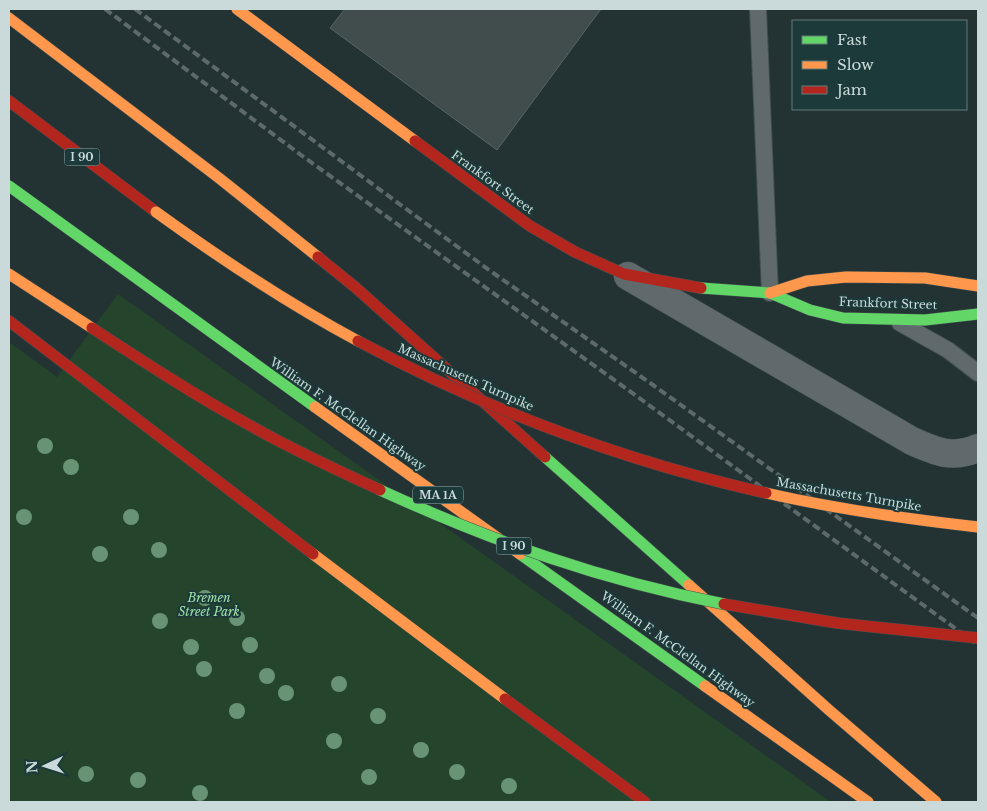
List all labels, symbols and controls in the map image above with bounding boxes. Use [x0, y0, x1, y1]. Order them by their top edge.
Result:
legend [792, 20, 967, 110]
text: Fast [837, 30, 868, 49]
text: Slow [837, 55, 874, 74]
text: Jam [835, 80, 867, 99]
street label: Frankfort Street [449, 147, 538, 217]
road number: I 90 [64, 148, 100, 166]
street label: Frankfort Street [839, 294, 938, 312]
street label: Massachusetts Turnpike [396, 340, 536, 414]
street label: William F. McClellan Highway [266, 354, 429, 474]
street label: Massachusetts Turnpike [775, 474, 923, 514]
road number: MA 1A [413, 486, 463, 504]
road number: I 90 [496, 538, 532, 554]
street label: William F. McClellan Highway [597, 587, 758, 710]
park label: Bremen Street Park [178, 590, 240, 619]
north arrow [20, 741, 70, 791]
text: N [23, 760, 41, 774]

